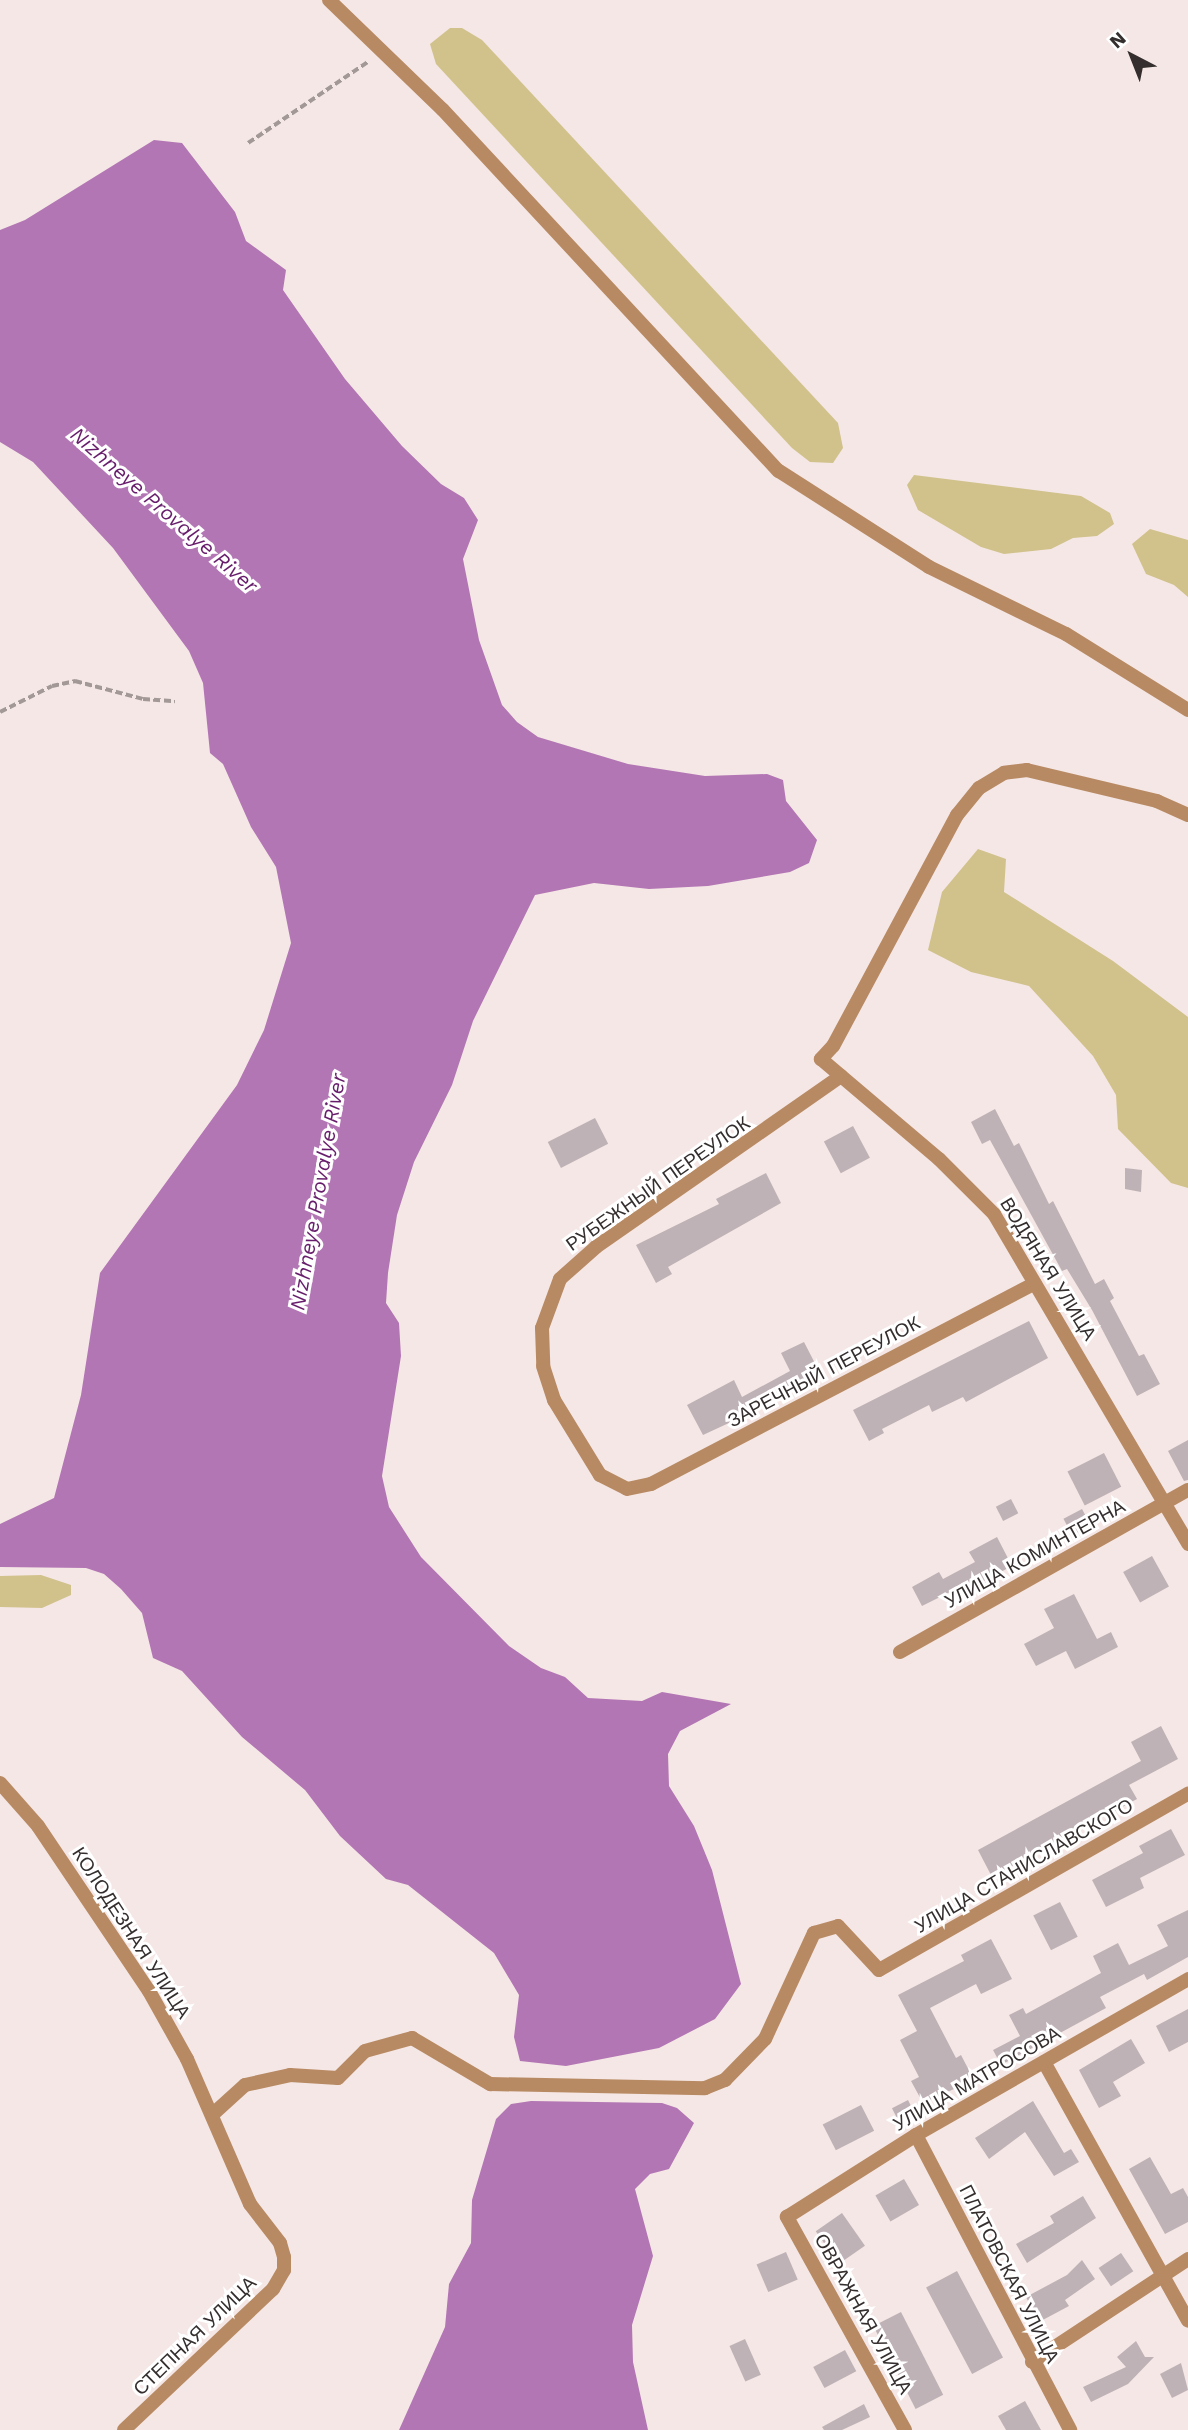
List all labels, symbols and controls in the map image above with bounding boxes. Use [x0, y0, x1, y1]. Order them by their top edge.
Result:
north arrow [1097, 21, 1167, 91]
text: N [1105, 27, 1131, 53]
water label: Nizhneye Provalye River [65, 422, 263, 598]
water label: Nizhneye Provalye River [285, 1072, 351, 1312]
street label: РУБЕЖНЫЙ ПЕРЕУЛОК [562, 1112, 754, 1256]
street label: ВОДЯНАЯ УЛИЦА [995, 1193, 1101, 1345]
street label: ЗАРЕЧНЫЙ ПЕРЕУЛОК [724, 1312, 924, 1432]
street label: УЛИЦА КОМИНТЕРНА [941, 1495, 1129, 1613]
street label: УЛИЦА СТАНИСЛАВСКОГО [911, 1794, 1137, 1938]
street label: КОЛОДЕЗНАЯ УЛИЦА [67, 1843, 195, 2023]
street label: УЛИЦА МАТРОСОВА [889, 2022, 1065, 2136]
street label: ПЛАТОВСКАЯ УЛИЦА [954, 2181, 1064, 2367]
street label: ОВРАЖНАЯ УЛИЦА [809, 2230, 917, 2398]
street label: СТЕПНАЯ УЛИЦА [129, 2272, 261, 2400]

